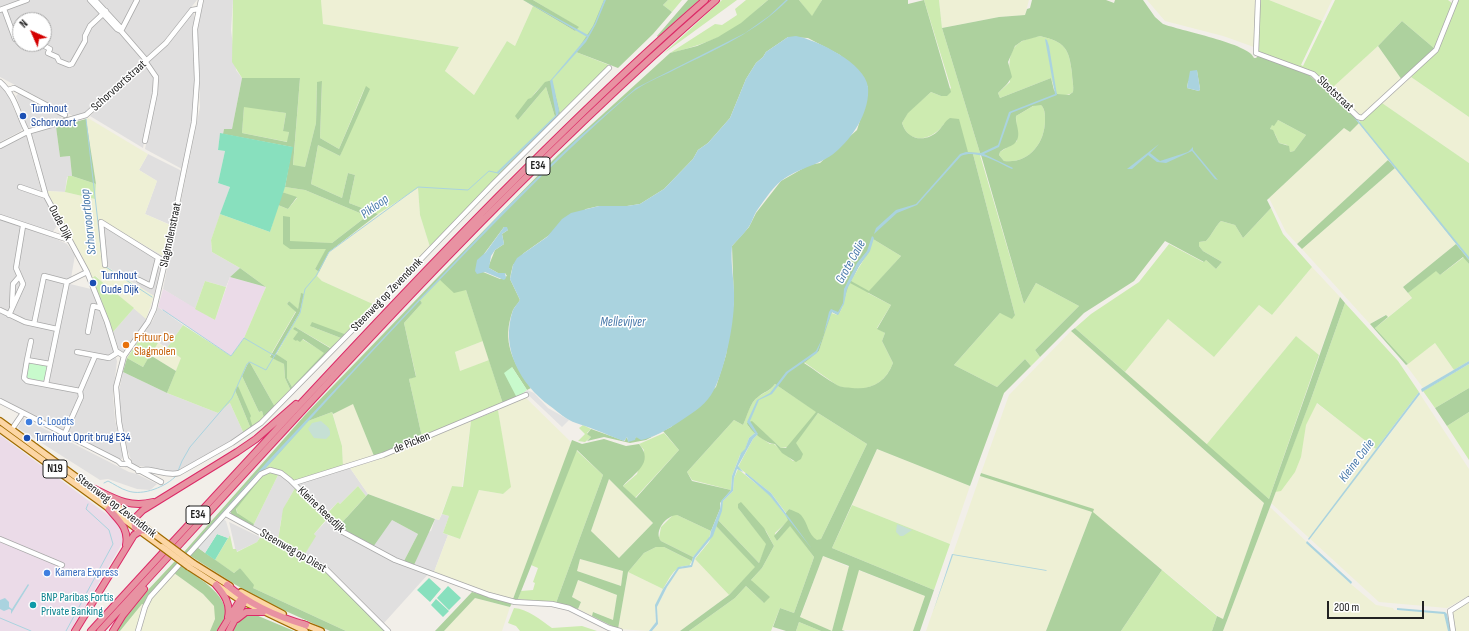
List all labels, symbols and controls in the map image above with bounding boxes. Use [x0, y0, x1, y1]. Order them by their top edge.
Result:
north arrow [12, 12, 52, 52]
text: N [17, 17, 31, 31]
street label: Schorvoortstraat [88, 57, 150, 115]
street label: Slootstraat [1314, 73, 1356, 115]
place label: Turnhout Schorvoort [31, 102, 76, 130]
marker: Turnhout Schorvoort [18, 111, 28, 121]
road number: E34 [526, 157, 550, 175]
water label: Schorvoortloop [78, 188, 100, 256]
water label: Pikloop [358, 192, 392, 222]
street label: Slagmolenstraat [157, 201, 185, 269]
street label: Oude Dijk [45, 203, 75, 243]
water label: Grote Calie [833, 237, 869, 287]
street label: Steenweg op Zevendonk [348, 255, 426, 335]
place label: Turnhout Oude Dijk [101, 269, 139, 297]
marker: Turnhout Oude Dijk [88, 278, 98, 288]
water label: Mellevijver [600, 315, 646, 331]
place label: Frituur De Slagmolen [134, 331, 176, 359]
marker: Frituur De Slagmolen [121, 340, 131, 350]
place label: C. Loodts [37, 415, 74, 429]
marker: C. Loodts [24, 417, 34, 427]
street label: de Picken [392, 429, 432, 457]
place label: Turnhout Oprit brug E34 [35, 431, 131, 445]
marker: Turnhout Oprit brug E34 [22, 433, 32, 443]
water label: Kleine Calie [1336, 437, 1378, 485]
road number: N19 [43, 460, 67, 478]
street label: Steenweg op Zevendonk [73, 471, 159, 541]
street label: Kleine Reesdijk [294, 484, 348, 536]
road number: E34 [186, 506, 210, 524]
street label: Steenweg op Diest [257, 526, 329, 576]
place label: Kamera Express [55, 566, 118, 580]
marker: Kamera Express [42, 568, 52, 578]
place label: BNP Paribas Fortis Private Banking [41, 591, 114, 619]
scale bar [1329, 593, 1426, 619]
marker: BNP Paribas Fortis Private Banking [28, 600, 38, 610]
text: 200 m [1334, 600, 1359, 615]

